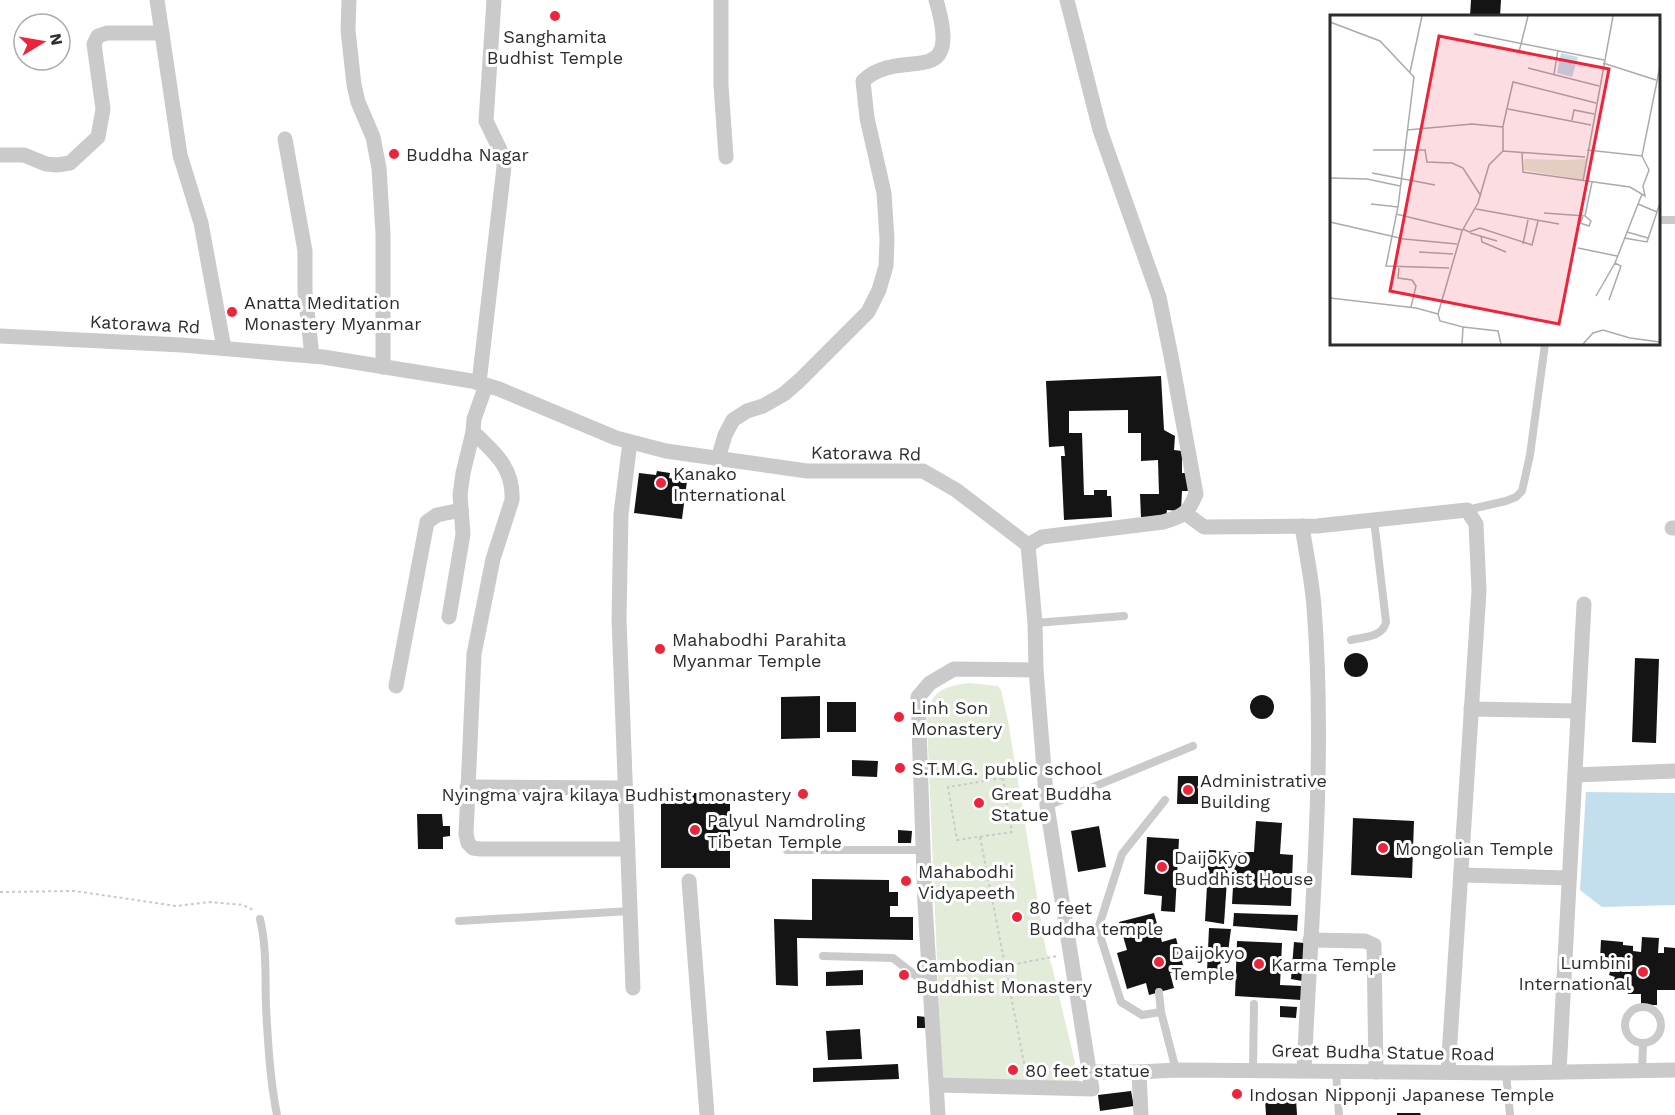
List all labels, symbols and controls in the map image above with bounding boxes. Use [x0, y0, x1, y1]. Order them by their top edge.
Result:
marker: Sanghamita Budhist Temple [548, 9, 562, 23]
north arrow [12, 12, 72, 72]
inset map [1330, 15, 1660, 345]
place label: Sanghamita Budhist Temple [487, 26, 623, 68]
text: N [46, 32, 67, 47]
place label: Buddha Nagar [406, 144, 529, 165]
marker: Buddha Nagar [387, 147, 401, 161]
place label: Anatta Meditation Monastery Myanmar [244, 292, 422, 334]
marker: Anatta Meditation Monastery Myanmar [225, 305, 239, 319]
street label: Katorawa Rd [89, 311, 201, 337]
street label: Katorawa Rd [811, 442, 921, 464]
place label: Kanako International [673, 463, 786, 505]
marker: Kanako International [654, 476, 668, 490]
place label: Mahabodhi Parahita Myanmar Temple [672, 629, 846, 671]
marker: Mahabodhi Parahita Myanmar Temple [653, 642, 667, 656]
place label: Linh Son Monastery [911, 697, 1003, 739]
marker: Linh Son Monastery [892, 710, 906, 724]
place label: S.T.M.G. public school [912, 758, 1103, 779]
marker: S.T.M.G. public school [893, 761, 907, 775]
place label: Administrative Building [1200, 770, 1327, 812]
place label: Great Buddha Statue [991, 783, 1112, 825]
marker: Administrative Building [1181, 783, 1195, 797]
place label: Nyingma vajra kilaya Budhist monastery [442, 784, 792, 805]
marker: Nyingma vajra kilaya Budhist monastery [796, 787, 810, 801]
marker: Great Buddha Statue [972, 796, 986, 810]
place label: Palyul Namdroling Tibetan Temple [707, 810, 866, 852]
marker: Palyul Namdroling Tibetan Temple [688, 823, 702, 837]
place label: Mongolian Temple [1395, 838, 1553, 859]
marker: Mongolian Temple [1376, 841, 1390, 855]
place label: Daijokyo Buddhist House [1174, 847, 1313, 889]
marker: Daijokyo Buddhist House [1155, 860, 1169, 874]
place label: Mahabodhi Vidyapeeth [918, 861, 1015, 903]
marker: Mahabodhi Vidyapeeth [899, 874, 913, 888]
place label: 80 feet Buddha temple [1029, 897, 1163, 939]
marker: 80 feet Buddha temple [1010, 910, 1024, 924]
place label: Daijokyo Temple [1171, 942, 1245, 984]
place label: Lumbini International [1519, 952, 1631, 994]
place label: Karma Temple [1271, 954, 1396, 975]
place label: Cambodian Buddhist Monastery [916, 955, 1093, 997]
marker: Daijokyo Temple [1152, 955, 1166, 969]
marker: Karma Temple [1252, 957, 1266, 971]
marker: Lumbini International [1636, 965, 1650, 979]
marker: Cambodian Buddhist Monastery [897, 968, 911, 982]
street label: Great Budha Statue Road [1271, 1040, 1495, 1064]
place label: 80 feet statue [1025, 1060, 1150, 1081]
marker: 80 feet statue [1006, 1063, 1020, 1077]
place label: Indosan Nipponji Japanese Temple [1249, 1084, 1554, 1105]
marker: Indosan Nipponji Japanese Temple [1230, 1087, 1244, 1101]

